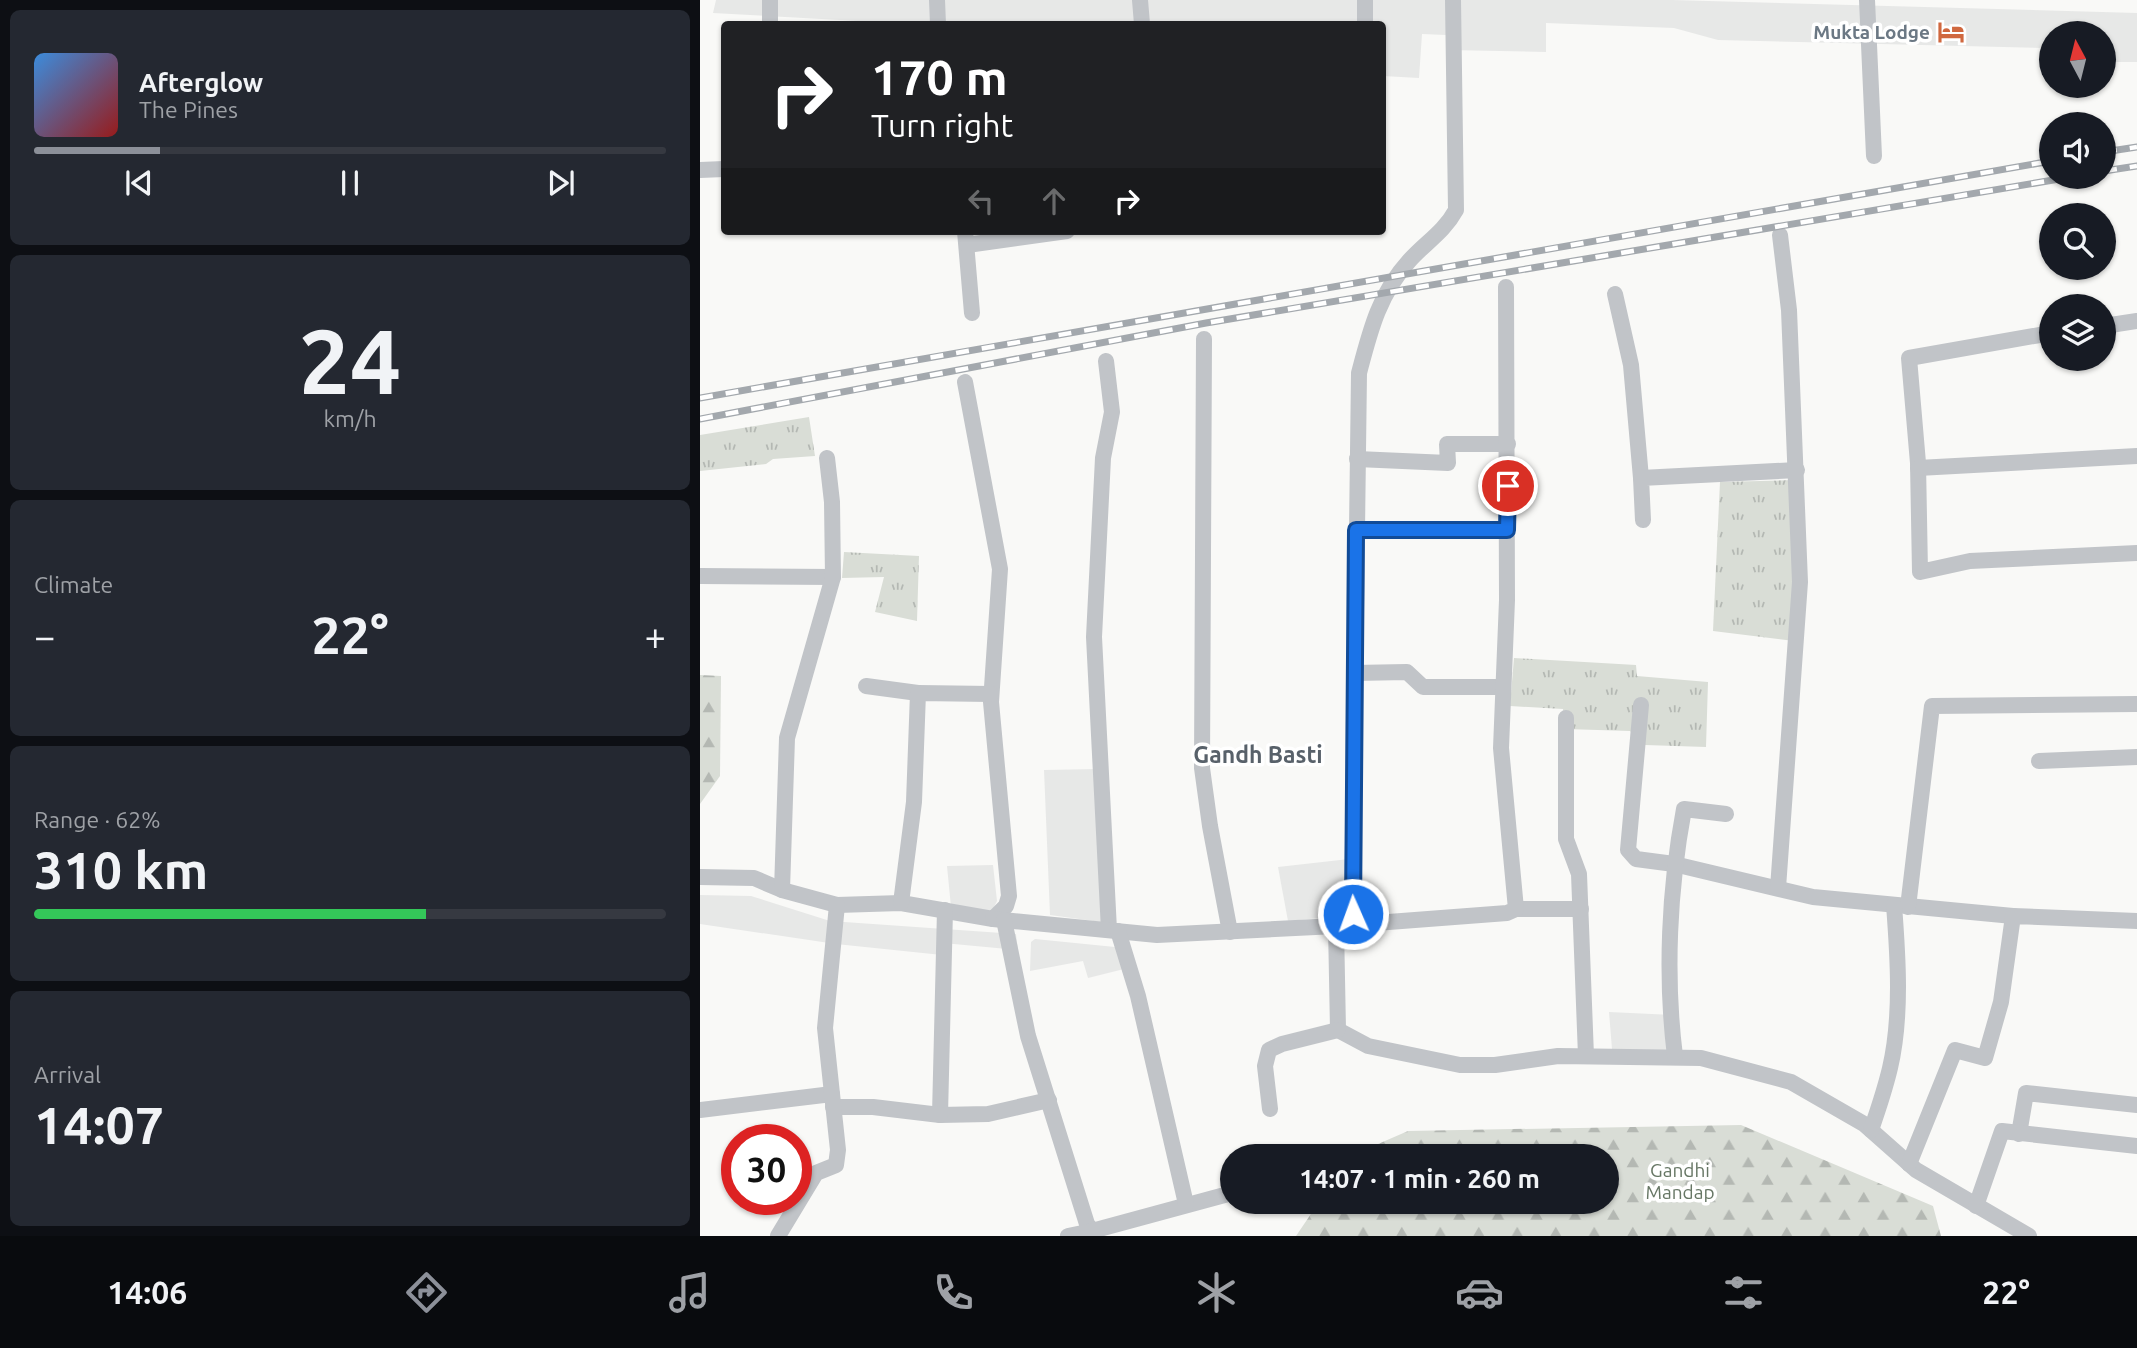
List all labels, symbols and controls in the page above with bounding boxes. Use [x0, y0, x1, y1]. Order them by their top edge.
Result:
hotel icon: Mukta Lodge [1936, 17, 1966, 47]
place label: Mukta Lodge [1813, 21, 1930, 43]
north arrow [2039, 21, 2116, 98]
map controls [2039, 21, 2116, 371]
icon: right [756, 49, 847, 140]
text: 170 m [871, 49, 1008, 104]
text: Afterglow [139, 68, 263, 97]
text: The Pines [139, 97, 238, 122]
text: Turn right [871, 107, 1013, 143]
button: sound [2039, 112, 2116, 189]
icon: previous [120, 164, 158, 202]
icon: pause [331, 164, 369, 202]
icon: next [542, 164, 580, 202]
icon: left [962, 182, 1000, 220]
icon: ahead [1035, 182, 1073, 220]
icon: right [1108, 182, 1146, 220]
button: search [2039, 203, 2116, 280]
button: layers [2039, 294, 2116, 371]
text: 24 [299, 309, 401, 411]
text: km/h [323, 406, 377, 431]
pin [1478, 456, 1538, 516]
icon: arrive [1489, 467, 1527, 505]
text: Climate [34, 572, 113, 597]
text: 22° [311, 606, 389, 664]
text: − [34, 615, 55, 657]
text: + [645, 615, 666, 657]
district label: Gandh Basti [1193, 742, 1323, 767]
text: Range · 62% [34, 807, 161, 832]
text: 310 km [34, 841, 208, 899]
position arrow [1316, 877, 1390, 951]
text: Arrival [34, 1062, 101, 1087]
text: 14:07 [34, 1096, 164, 1154]
speed limit sign: 30 [721, 1124, 812, 1215]
park label: Gandhi Mandap [1645, 1159, 1715, 1203]
text: 14:07 · 1 min · 260 m [1299, 1164, 1540, 1193]
icon: directions [402, 1268, 451, 1317]
icon: music [665, 1268, 714, 1317]
icon: phone [929, 1268, 978, 1317]
icon: climate [1192, 1268, 1241, 1317]
icon: car [1455, 1268, 1504, 1317]
icon: filters [1719, 1268, 1768, 1317]
text: 14:06 [107, 1274, 187, 1310]
text: 22° [1982, 1274, 2030, 1310]

